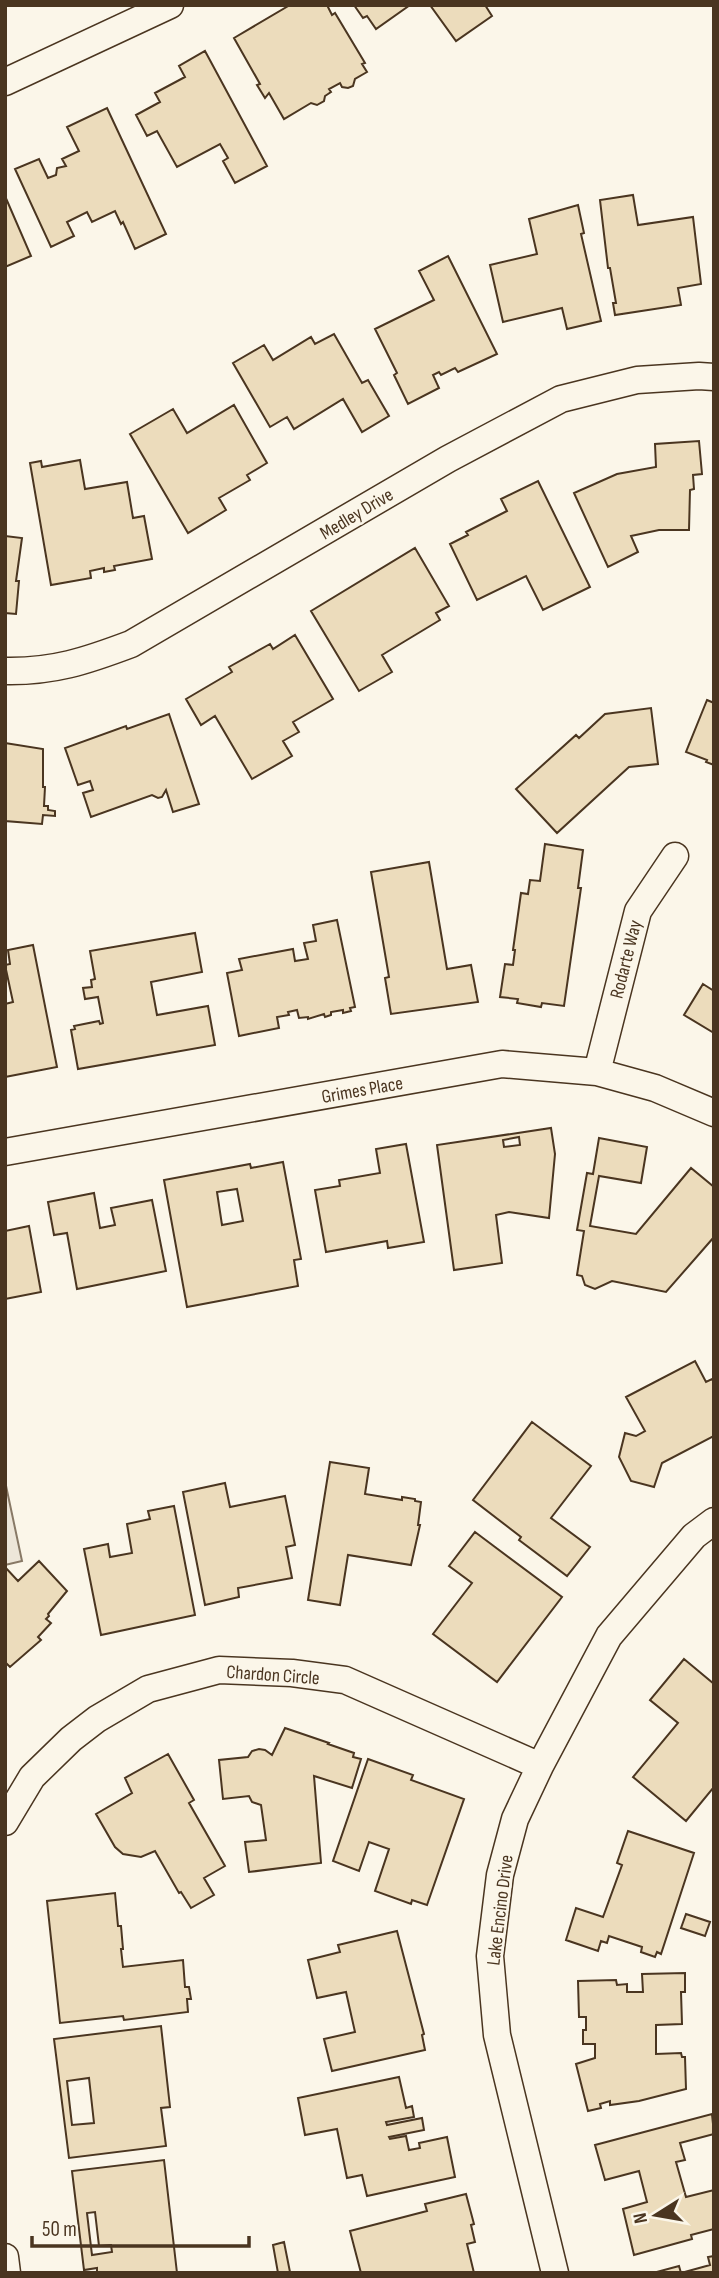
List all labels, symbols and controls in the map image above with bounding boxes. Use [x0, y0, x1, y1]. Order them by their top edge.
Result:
street label: Medley Drive [316, 483, 398, 545]
street label: Rodarte Way [606, 917, 647, 1001]
street label: Grimes Place [320, 1072, 405, 1109]
street label: Chardon Circle [225, 1661, 320, 1690]
street label: Lake Encino Drive [482, 1854, 519, 1967]
north arrow [621, 2180, 691, 2250]
scale bar [32, 2204, 248, 2248]
text: N [629, 2211, 653, 2225]
text: 50 m [42, 2217, 77, 2242]

